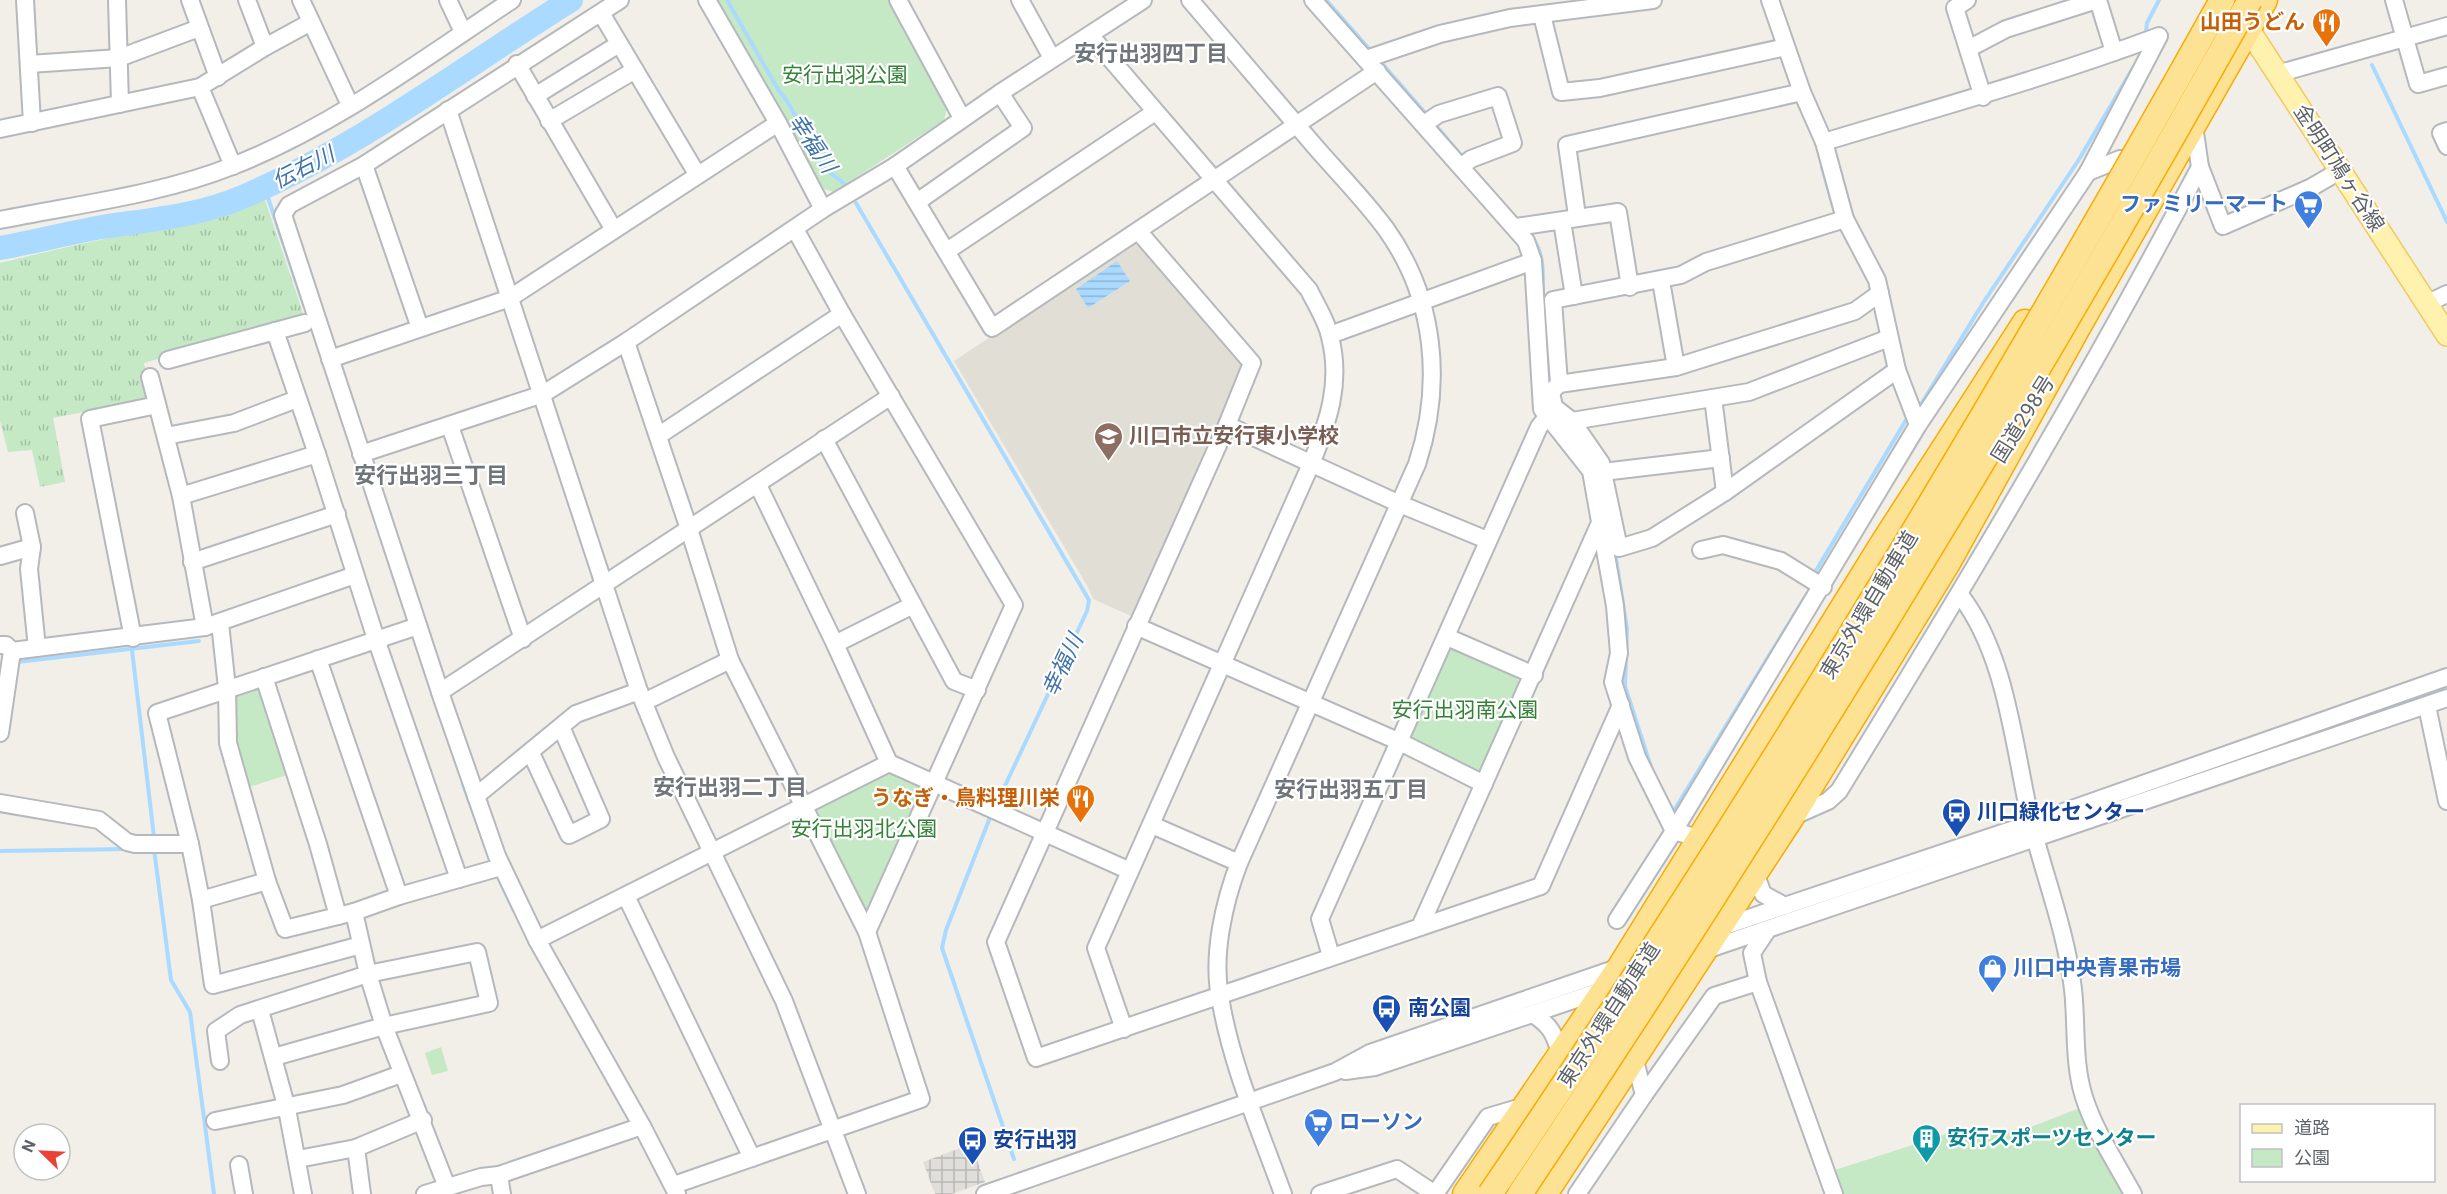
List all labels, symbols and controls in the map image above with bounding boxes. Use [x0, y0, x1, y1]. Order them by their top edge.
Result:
restaurant icon: 山田うどん [2310, 6, 2342, 48]
place label: 山田うどん [2200, 10, 2305, 34]
district label: 安行出羽四丁目 [1074, 41, 1228, 66]
park label: 安行出羽公園 [782, 63, 908, 87]
street label: 金明町鳩ヶ谷線 [2289, 100, 2389, 236]
water label: 幸福川 [784, 109, 843, 179]
water label: 伝右川 [268, 140, 340, 194]
supermarket icon: ファミリーマート [2293, 188, 2325, 230]
place label: ファミリーマート [2120, 192, 2288, 216]
street label: 国道298号 [1987, 371, 2059, 467]
school or university icon: 川口市立安行東小学校 [1092, 420, 1124, 462]
place label: 川口市立安行東小学校 [1129, 424, 1339, 448]
district label: 安行出羽三丁目 [354, 463, 508, 488]
street label: 東京外環自動車道 [1815, 527, 1923, 683]
water label: 幸福川 [1037, 628, 1089, 700]
park label: 安行出羽南公園 [1392, 698, 1539, 722]
district label: 安行出羽二丁目 [653, 775, 807, 800]
district label: 安行出羽五丁目 [1274, 777, 1428, 802]
restaurant icon: うなぎ・鳥料理川栄 [1065, 782, 1097, 824]
place label: うなぎ・鳥料理川栄 [871, 786, 1060, 810]
bus stop icon: 川口緑化センター [1940, 796, 1972, 838]
place label: 川口緑化センター [1977, 800, 2145, 824]
park label: 安行出羽北公園 [791, 817, 938, 841]
street label: 東京外環自動車道 [1553, 938, 1665, 1092]
shop icon: 川口中央青果市場 [1976, 952, 2008, 994]
place label: 川口中央青果市場 [2013, 956, 2181, 980]
bus stop icon: 南公園 [1371, 992, 1403, 1034]
place label: 南公園 [1408, 996, 1471, 1020]
legend [2240, 1104, 2435, 1182]
supermarket icon: ローソン [1302, 1106, 1334, 1148]
place label: ローソン [1339, 1110, 1423, 1134]
text: 道路 [2294, 1117, 2330, 1138]
north arrow [12, 1122, 72, 1182]
building icon: 安行スポーツセンター [1910, 1122, 1942, 1164]
bus stop icon: 安行出羽 [956, 1124, 988, 1166]
place label: 安行スポーツセンター [1947, 1126, 2157, 1150]
place label: 安行出羽 [993, 1128, 1077, 1152]
text: N [18, 1137, 40, 1155]
text: 公園 [2294, 1147, 2330, 1168]

